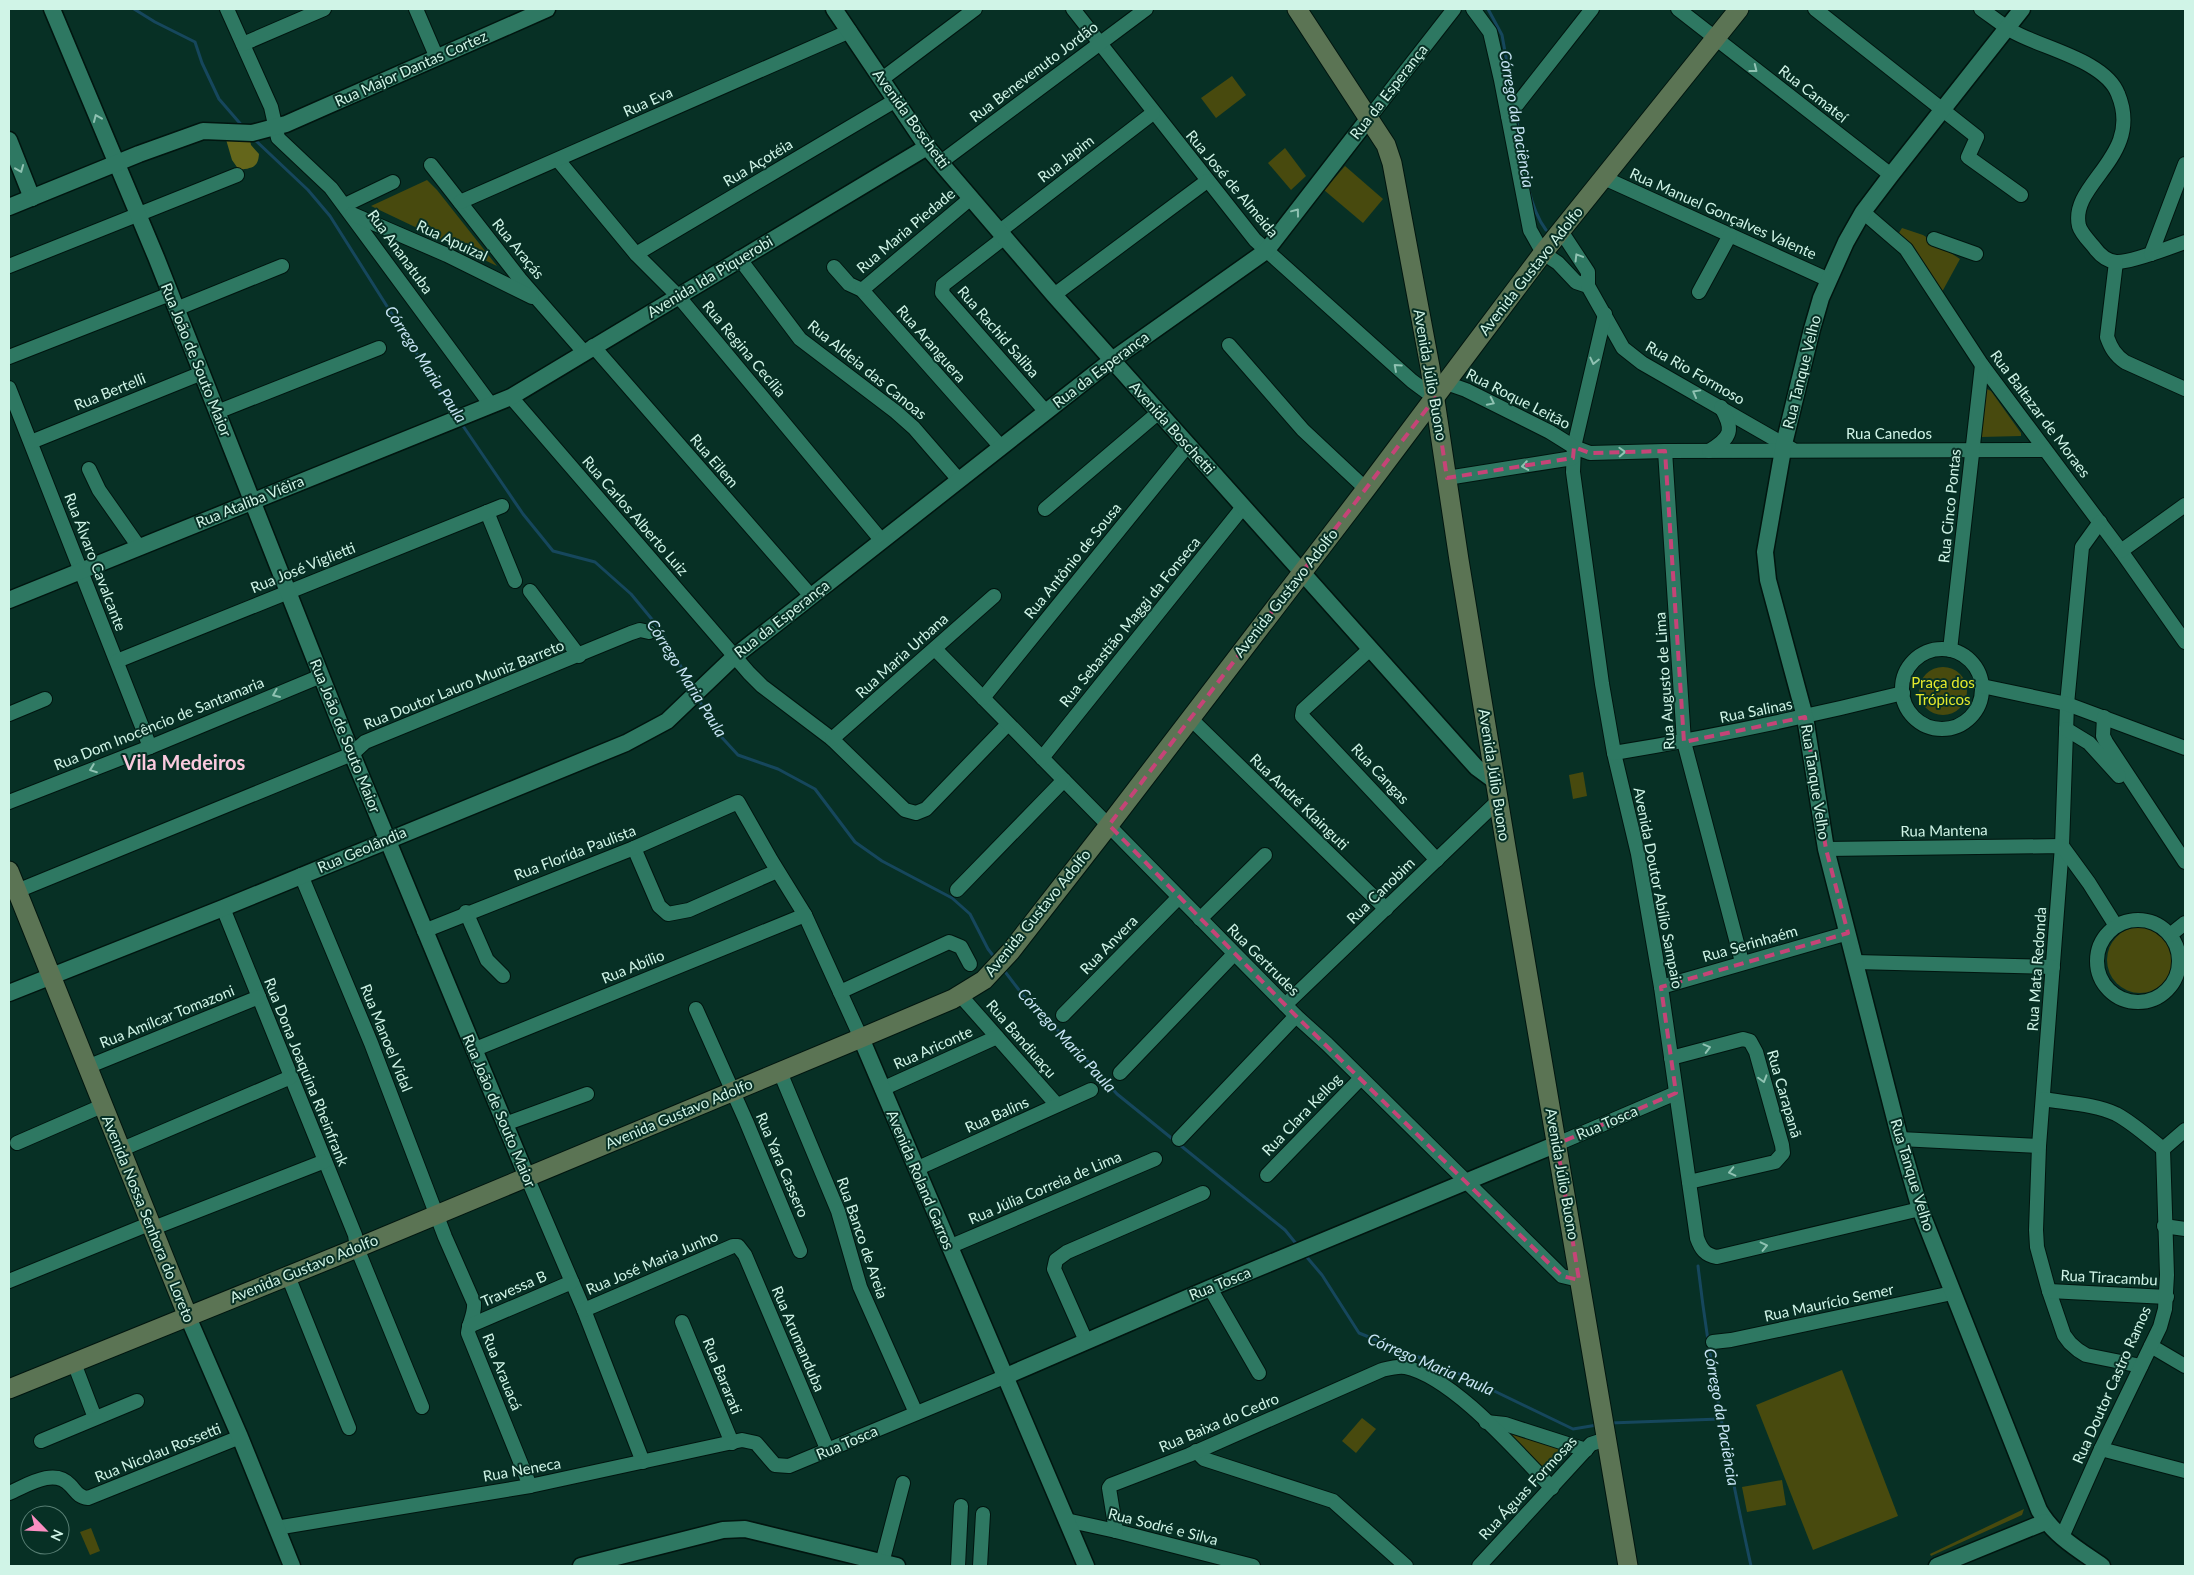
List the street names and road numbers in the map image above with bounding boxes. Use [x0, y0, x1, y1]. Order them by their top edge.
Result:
street label: Rua Benevenuto Jordão [966, 17, 1101, 125]
street label: Rua Major Dantas Cortez [332, 26, 490, 110]
street label: Rua da Esperança [1346, 40, 1431, 142]
street label: Rua Camateí [1775, 61, 1853, 127]
street label: Avenida Boschetti [870, 65, 954, 172]
street label: Rua Eva [620, 82, 675, 120]
street label: Rua José de Almeida [1183, 126, 1283, 241]
street label: Rua Japim [1034, 131, 1097, 186]
street label: Rua Açotéia [719, 134, 796, 190]
street label: Rua Manuel Gonçalves Valente [1627, 164, 1820, 263]
street label: Rua Maria Piedade [852, 184, 958, 277]
street label: Avenida Gustavo Adolfo [1474, 202, 1586, 338]
street label: Rua Ananatuba [364, 206, 437, 297]
street label: Rua Araçás [489, 215, 549, 282]
street label: Rua Apuizal [414, 216, 491, 264]
street label: Avenida Ida Piquerobi [643, 232, 776, 321]
street label: Rua João de Souto Maior [158, 280, 236, 440]
street label: Rua Rachid Saliba [954, 282, 1043, 381]
street label: Rua Regina Cecília [699, 297, 790, 400]
street label: Rua Aranguera [893, 301, 970, 386]
street label: Avenida Júlio Buono [1411, 308, 1451, 442]
street label: Rua Tanque Velho [1778, 313, 1824, 431]
street label: Rua Aldeia das Canoas [805, 316, 931, 423]
street label: Rua da Esperança [1049, 327, 1152, 411]
street label: Rua Rio Formoso [1643, 336, 1748, 408]
street label: Rua Baltazar de Moraes [1987, 346, 2095, 481]
street label: Rua Roque Leitão [1463, 364, 1574, 432]
street label: Rua Bertelli [71, 369, 148, 414]
street label: Avenida Boschetti [1126, 377, 1219, 477]
street label: Rua Canedos [1846, 424, 1932, 442]
street label: Rua Eilem [687, 430, 743, 491]
street label: Rua Cinco Pontas [1934, 448, 1964, 564]
street label: Rua Carlos Alberto Luiz [579, 452, 693, 579]
street label: Rua Ataliba Viêira [193, 471, 306, 531]
street label: Rua Álvaro Cavalcante [61, 490, 131, 633]
street label: Rua Antônio de Sousa [1020, 499, 1124, 622]
street label: Avenida Gustavo Adolfo [1229, 524, 1341, 660]
street label: Rua Sebastião Maggi da Fonseca [1055, 533, 1203, 710]
street label: Rua José Viglietti [248, 538, 358, 596]
street label: Rua da Esperança [730, 576, 832, 661]
street label: Rua Maria Urbana [851, 609, 951, 701]
street label: Rua Augusto de Lima [1650, 612, 1678, 751]
street label: Rua Doutor Lauro Muniz Barreto [361, 635, 567, 733]
street label: Rua João de Souto Maior [307, 656, 385, 816]
street label: Rua Dom Inocêncio de Santamaria [51, 673, 266, 774]
street label: Rua Salinas [1718, 694, 1794, 726]
street label: Avenida Júlio Buono [1476, 708, 1514, 842]
street label: Rua Tanque Velho [1798, 723, 1834, 841]
street label: Rua Cangas [1348, 739, 1413, 807]
street label: Rua André Klainguti [1247, 750, 1353, 853]
street label: Avenida Doutor Abílio Sampaio [1631, 786, 1687, 990]
street label: Rua Mantena [1900, 820, 1988, 840]
street label: Rua Florída Paulista [511, 821, 638, 884]
street label: Rua Geolândia [314, 822, 409, 876]
street label: Avenida Gustavo Adolfo [980, 845, 1094, 980]
street label: Rua Canobim [1343, 853, 1418, 927]
street label: Rua Mata Redonda [2023, 906, 2049, 1032]
street label: Rua Anvera [1076, 911, 1141, 977]
street label: Rua Gertrudes [1224, 919, 1304, 999]
street label: Rua Serinhaém [1700, 921, 1799, 965]
street label: Rua Abílio [599, 945, 667, 987]
street label: Rua Dona Joaquina Rheinfrank [261, 975, 353, 1169]
street label: Rua Amílcar Tomazoni [97, 981, 237, 1051]
street label: Rua Manoel Vidal [357, 981, 417, 1094]
street label: Rua Bandiuaçu [983, 996, 1061, 1081]
street label: Rua Ariconte [890, 1022, 975, 1072]
street label: Rua João de Souto Maior [460, 1032, 540, 1190]
street label: Rua Carapanã [1764, 1048, 1806, 1140]
street label: Rua Clara Kellog [1258, 1069, 1345, 1159]
street label: Avenida Gustavo Adolfo [602, 1074, 755, 1152]
street label: Rua Balins [962, 1092, 1031, 1136]
street label: Rua Tosca [1573, 1101, 1640, 1143]
street label: Avenida Roland Garros [883, 1107, 958, 1252]
street label: Avenida Júlio Buono [1543, 1107, 1583, 1241]
street label: Rua Yara Cassero [753, 1110, 813, 1220]
street label: Avenida Nossa Senhora do Loreto [99, 1112, 199, 1325]
street label: Rua Tanque Velho [1887, 1116, 1939, 1233]
street label: Rua Júlia Correia de Lima [965, 1147, 1124, 1227]
street label: Rua Banco de Areia [834, 1174, 892, 1301]
street label: Rua José Maria Junho [583, 1226, 720, 1298]
street label: Avenida Gustavo Adolfo [227, 1230, 380, 1306]
street label: Rua Tosca [1186, 1263, 1253, 1304]
street label: Rua Tiracambu [2060, 1265, 2158, 1289]
street label: Travessa B [478, 1266, 549, 1310]
street label: Rua Maurício Semer [1762, 1279, 1896, 1325]
street label: Rua Arumanduba [769, 1283, 829, 1394]
street label: Rua Doutor Castro Ramos [2068, 1303, 2154, 1466]
street label: Rua Arauacá [479, 1330, 527, 1413]
street label: Rua Bararati [700, 1335, 746, 1416]
street label: Rua Baixa do Cedro [1156, 1389, 1281, 1456]
street label: Rua Nicolau Rossetti [92, 1418, 223, 1486]
street label: Rua Tosca [813, 1421, 880, 1463]
street label: Rua Águas Formosas [1475, 1432, 1580, 1543]
street label: Rua Neneca [481, 1453, 562, 1485]
street label: Rua Sodré e Silva [1106, 1504, 1220, 1548]

